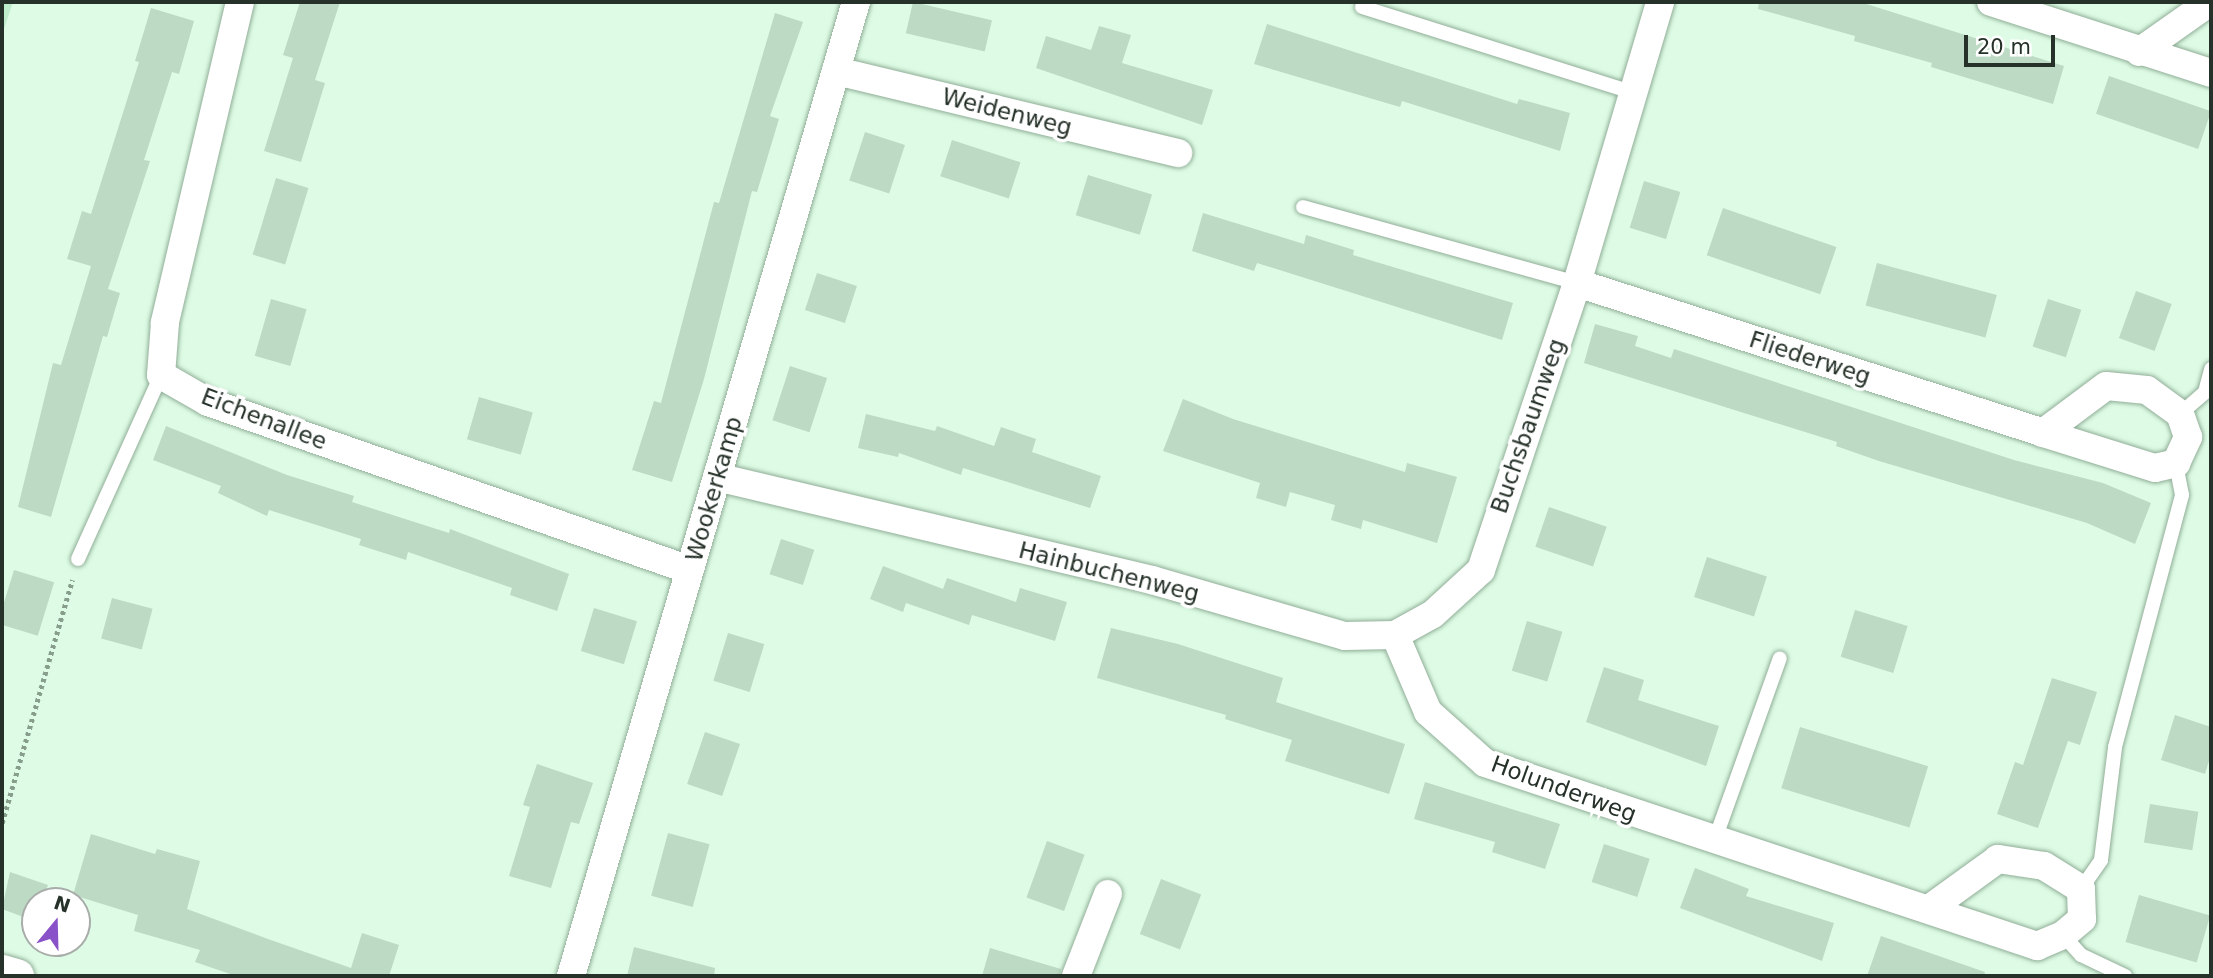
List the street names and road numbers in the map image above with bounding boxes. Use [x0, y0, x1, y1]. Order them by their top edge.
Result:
street label: Weidenweg [939, 83, 1075, 141]
street label: Fliederweg [1746, 325, 1874, 391]
street label: Buchsbaumweg [1485, 335, 1571, 517]
street label: Eichenallee [197, 382, 331, 456]
street label: Wookerkamp [680, 413, 748, 565]
street label: Hainbuchenweg [1016, 536, 1202, 608]
street label: Holunderweg [1488, 750, 1640, 828]

